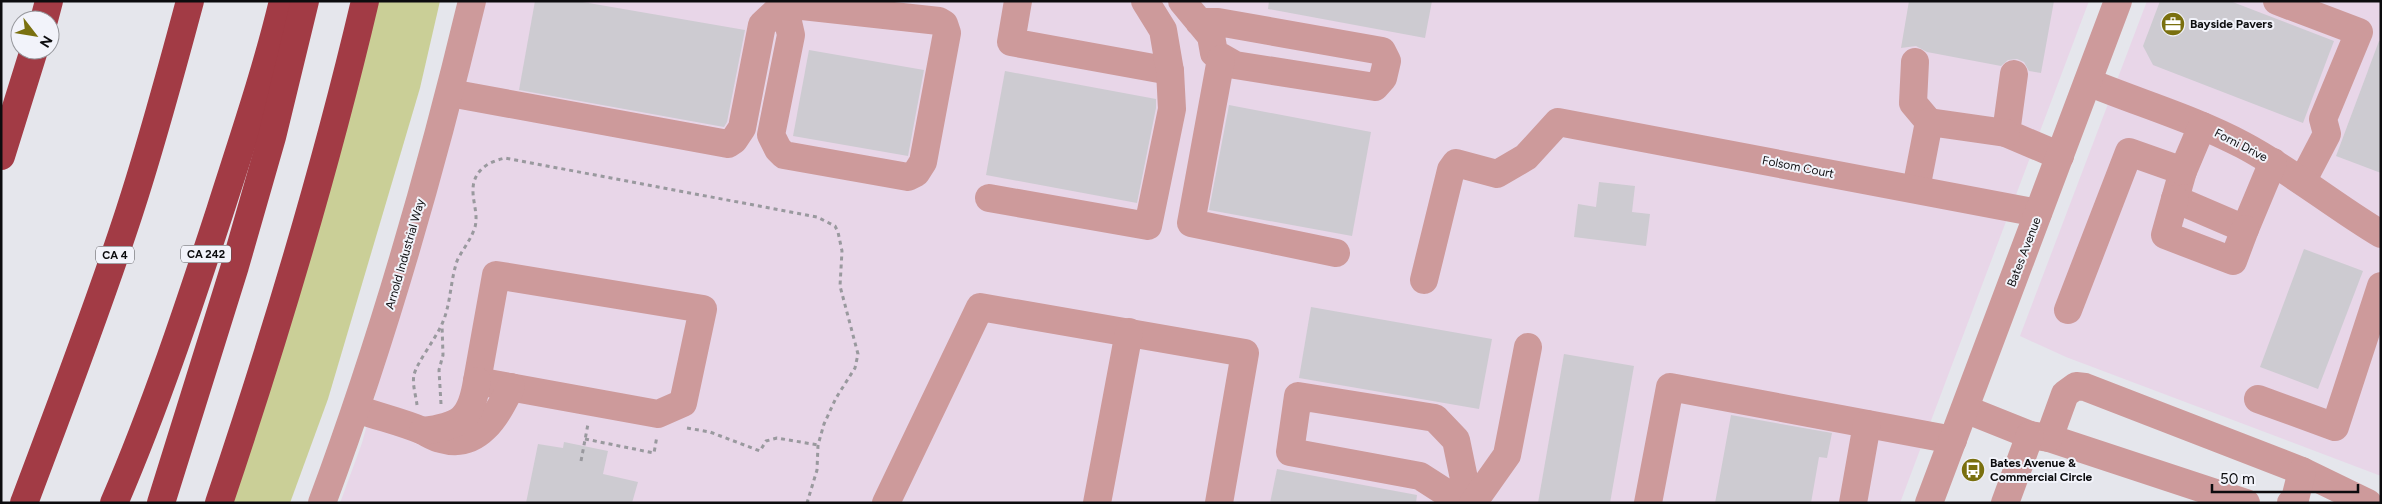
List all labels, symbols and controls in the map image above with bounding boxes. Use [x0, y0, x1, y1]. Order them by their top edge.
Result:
north arrow [10, 10, 60, 60]
office icon: Bayside Pavers [2160, 11, 2186, 37]
place label: Bayside Pavers [2190, 17, 2273, 31]
text: N [36, 32, 56, 50]
street label: Forni Drive [2212, 126, 2270, 165]
street label: Folsom Court [1761, 153, 1835, 181]
street label: Arnold Industrial Way [383, 197, 428, 311]
street label: Bates Avenue [2004, 215, 2044, 289]
road number: CA 242 [181, 245, 231, 262]
road number: CA 4 [96, 246, 134, 264]
place label: Bates Avenue & Commercial Circle [1990, 456, 2093, 484]
bus stop icon: Bates Avenue & Commercial Circle [1960, 457, 1986, 483]
scale bar [2212, 462, 2358, 494]
text: 50 m [2220, 470, 2255, 488]

